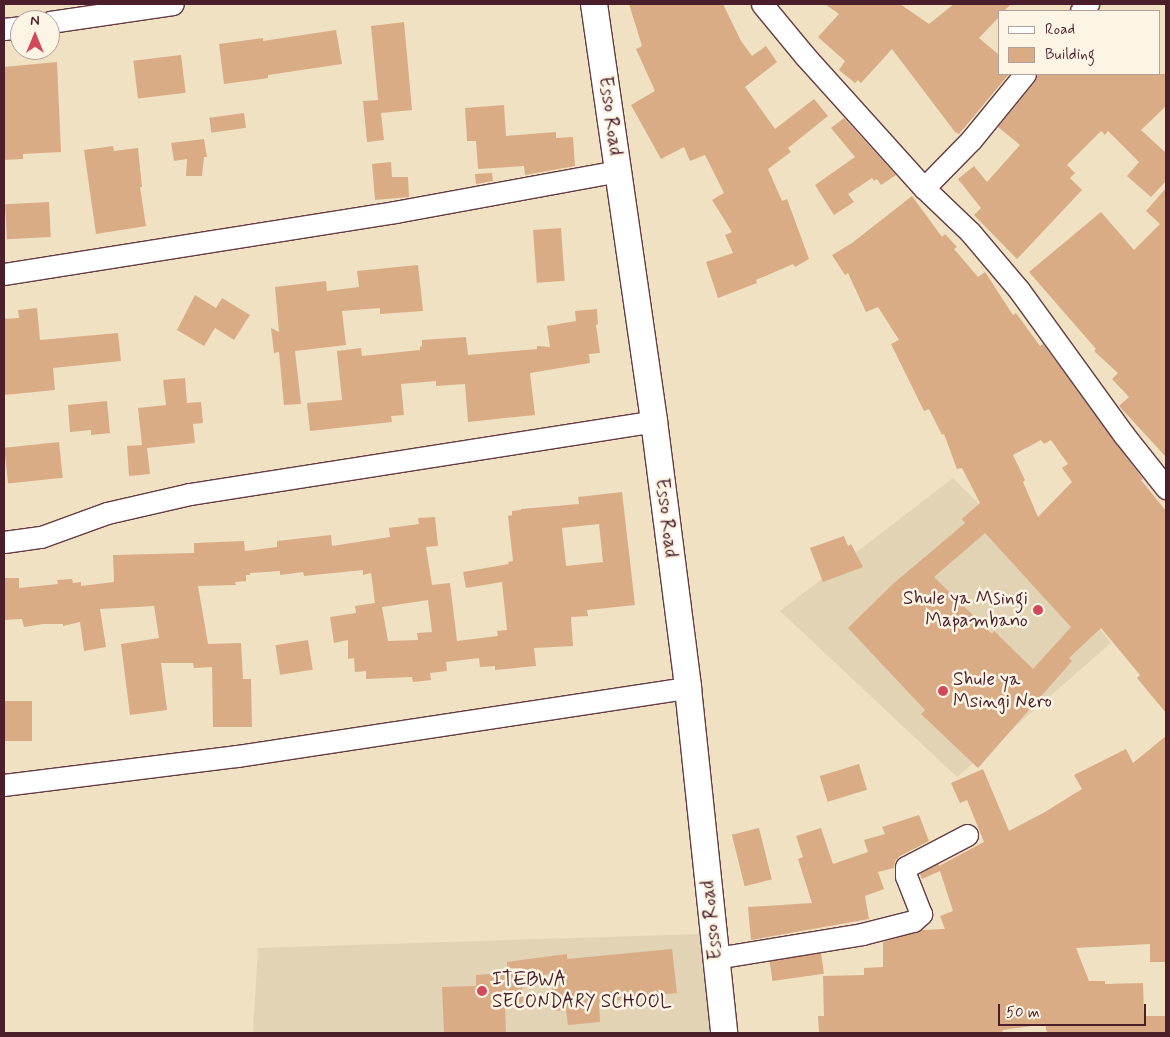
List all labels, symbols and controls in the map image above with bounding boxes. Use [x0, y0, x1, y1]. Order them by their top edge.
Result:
north arrow [10, 10, 60, 60]
legend [998, 10, 1160, 75]
text: N [30, 12, 40, 30]
text: Road [1045, 20, 1075, 40]
text: Building [1045, 45, 1095, 65]
street label: Esso Road [593, 75, 627, 157]
street label: Esso Road [650, 477, 682, 559]
place label: Shule ya Msingi Mapambano [900, 588, 1028, 632]
marker: Shule ya Msingi Mapambano [1032, 604, 1044, 616]
place label: Shule ya Msingi Nero [953, 669, 1052, 713]
marker: Shule ya Msingi Nero [937, 685, 949, 697]
street label: Esso Road [697, 880, 727, 960]
place label: ITEBWA SECONDARY SCHOOL [492, 969, 672, 1013]
marker: ITEBWA SECONDARY SCHOOL [476, 985, 488, 997]
scale bar [1000, 994, 1148, 1026]
text: 50 m [1006, 1003, 1040, 1023]

